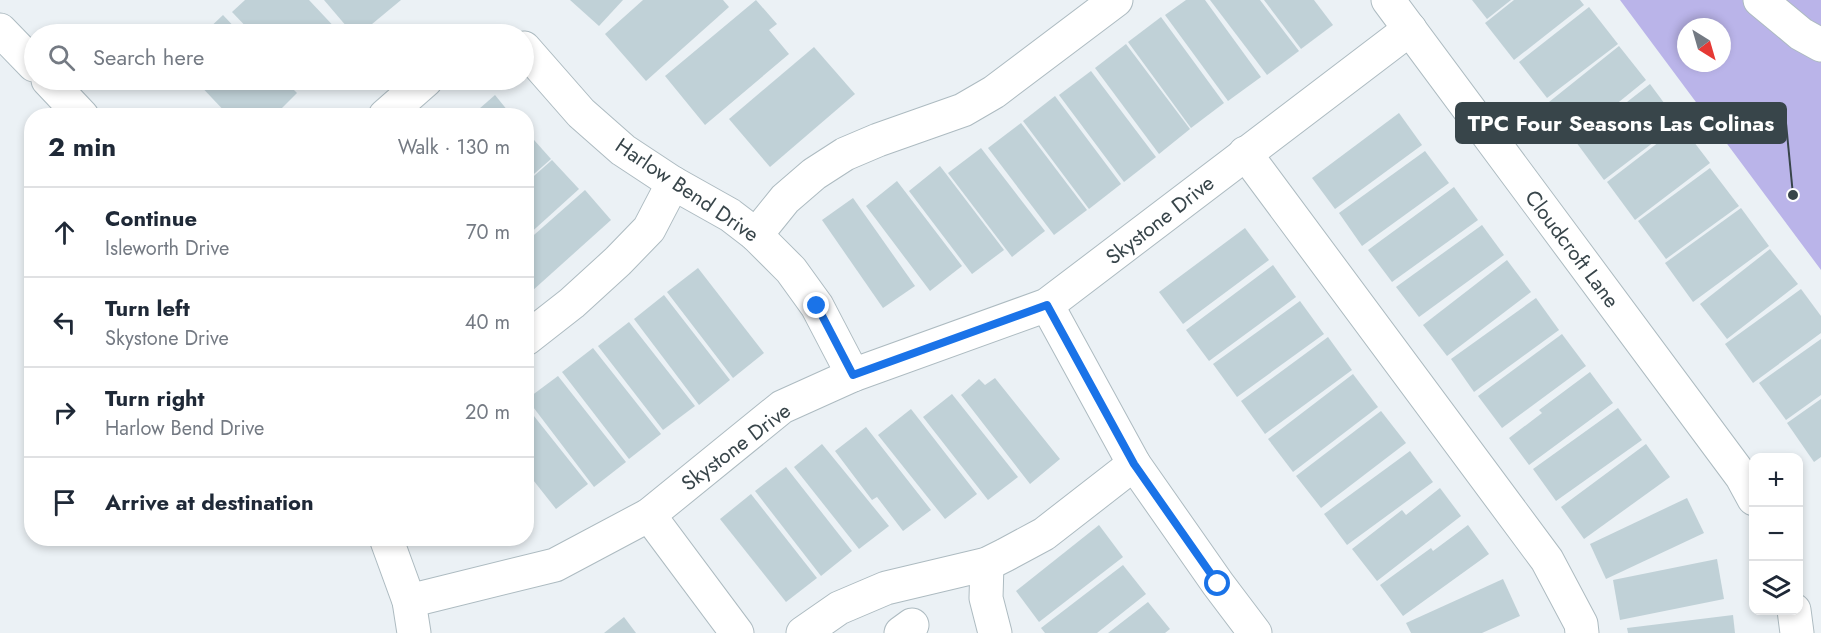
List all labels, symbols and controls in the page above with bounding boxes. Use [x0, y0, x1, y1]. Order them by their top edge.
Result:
north arrow [1677, 18, 1731, 72]
search box [24, 24, 534, 90]
icon: search [45, 41, 78, 74]
text: Search here [93, 41, 204, 73]
callout: TPC Four Seasons Las Colinas [1456, 103, 1786, 143]
text: TPC Four Seasons Las Colinas [1468, 107, 1774, 139]
text: 2 min [48, 128, 116, 166]
street label: Harlow Bend Drive [609, 131, 765, 249]
text: Walk · 130 m [398, 133, 510, 162]
street label: Skystone Drive [1100, 168, 1221, 272]
street label: Cloudcroft Lane [1518, 184, 1626, 314]
text: Continue [105, 202, 197, 234]
icon: ahead [48, 216, 81, 249]
text: 70 m [466, 218, 510, 247]
text: Isleworth Drive [105, 234, 229, 263]
text: Turn left [105, 292, 190, 324]
route end [803, 292, 829, 318]
icon: left [48, 306, 81, 339]
text: 40 m [465, 308, 510, 337]
text: Skystone Drive [105, 324, 229, 353]
text: Turn right [105, 382, 205, 414]
icon: right [48, 396, 81, 429]
street label: Skystone Drive [675, 396, 797, 498]
text: 20 m [465, 398, 510, 427]
text: Harlow Bend Drive [105, 414, 264, 443]
map controls [1749, 453, 1803, 615]
button: + [1749, 453, 1803, 507]
icon: arrive [48, 486, 81, 519]
text: Arrive at destination [105, 486, 314, 518]
button: − [1749, 507, 1803, 561]
button: layers [1749, 561, 1803, 615]
route start [1204, 570, 1230, 596]

